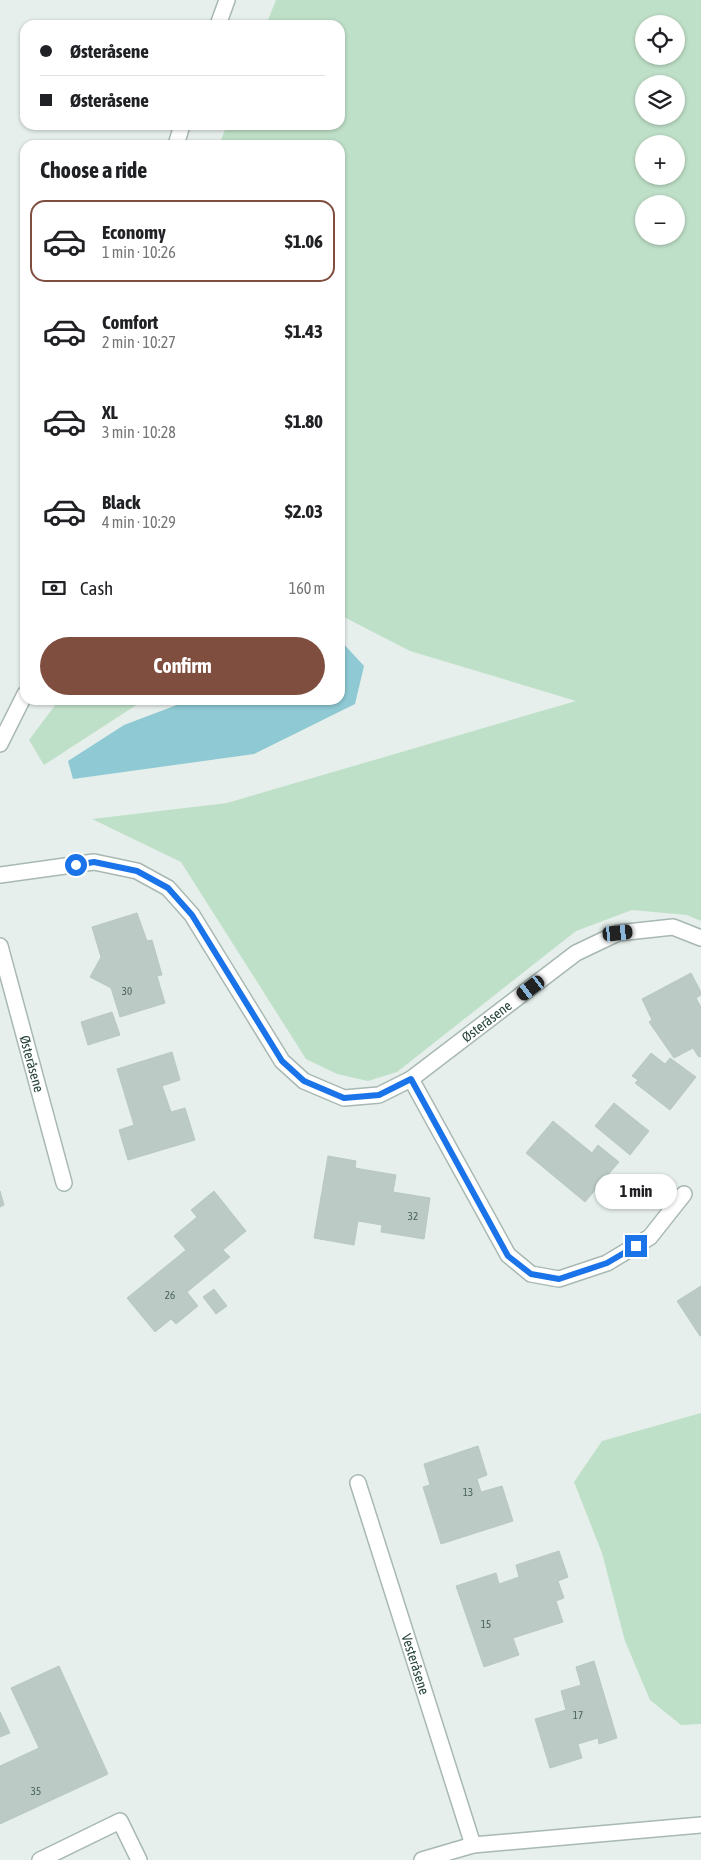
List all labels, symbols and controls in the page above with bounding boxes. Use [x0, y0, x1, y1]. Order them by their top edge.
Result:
map controls [635, 15, 685, 245]
button: locate [635, 15, 685, 65]
text: Østeråsene [70, 40, 149, 62]
button: layers [635, 75, 685, 125]
text: Østeråsene [70, 89, 149, 111]
button: + [635, 135, 685, 185]
text: Choose a ride [40, 157, 147, 183]
button: − [635, 195, 685, 245]
icon: car [42, 219, 87, 264]
text: Economy [102, 221, 166, 243]
text: $1.06 [285, 230, 323, 252]
text: 1 min · 10:26 [102, 243, 176, 261]
icon: car [42, 309, 87, 354]
text: Comfort [102, 311, 158, 333]
text: $1.43 [285, 320, 323, 342]
text: 2 min · 10:27 [102, 333, 176, 351]
icon: car [42, 399, 87, 444]
text: XL [102, 401, 118, 423]
text: $1.80 [285, 410, 323, 432]
text: 3 min · 10:28 [102, 423, 176, 441]
icon: car [42, 489, 87, 534]
text: Black [102, 491, 140, 513]
text: $2.03 [285, 500, 323, 522]
text: 4 min · 10:29 [102, 513, 176, 531]
icon: cash [40, 574, 68, 602]
text: Cash [80, 577, 113, 599]
text: 160 m [289, 579, 325, 597]
button: Confirm [40, 637, 325, 695]
route start [65, 854, 87, 876]
car [602, 924, 633, 942]
car [514, 973, 547, 1003]
house number: 30 [122, 985, 132, 997]
street label: Østeråsene [459, 997, 515, 1045]
street label: Østeråsene [16, 1034, 47, 1094]
callout: 1 min [595, 1174, 677, 1208]
text: 1 min [620, 1182, 652, 1200]
house number: 32 [408, 1210, 418, 1222]
route end [625, 1235, 647, 1257]
house number: 26 [165, 1289, 175, 1301]
house number: 13 [463, 1486, 473, 1498]
house number: 15 [481, 1618, 491, 1630]
street label: Vesteråsene [398, 1632, 433, 1696]
house number: 17 [573, 1709, 583, 1721]
house number: 35 [31, 1785, 41, 1797]

